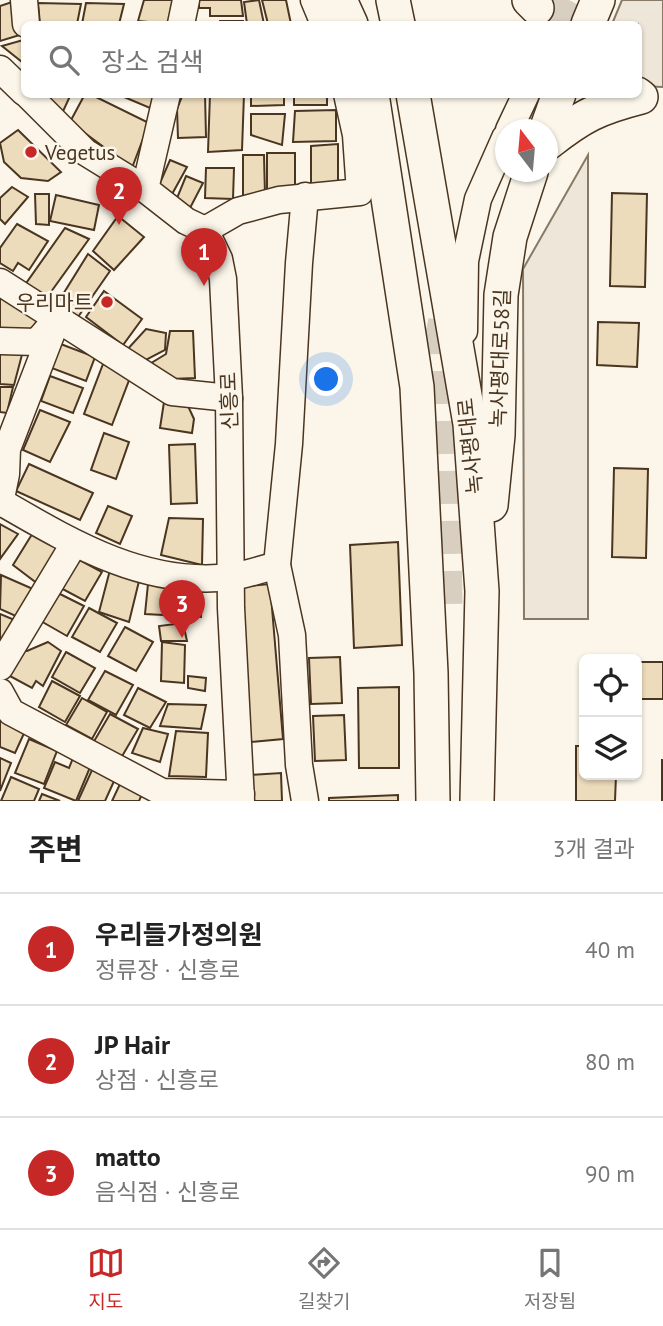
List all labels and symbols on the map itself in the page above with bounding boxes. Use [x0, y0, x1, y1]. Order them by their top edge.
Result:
north arrow [495, 119, 558, 182]
place label: Vegetus [44, 139, 115, 166]
marker: Vegetus [23, 144, 39, 160]
pin: 2 [96, 167, 142, 225]
pin: 1 [181, 228, 227, 286]
street label: 녹사평대로58길 [484, 288, 516, 428]
place label: 우리마트 [16, 289, 93, 316]
marker: 우리마트 [99, 294, 115, 310]
your location [309, 362, 343, 396]
street label: 신흥로 [214, 372, 244, 430]
street label: 녹사평대로 [452, 397, 488, 495]
pin: 3 [159, 580, 205, 638]

